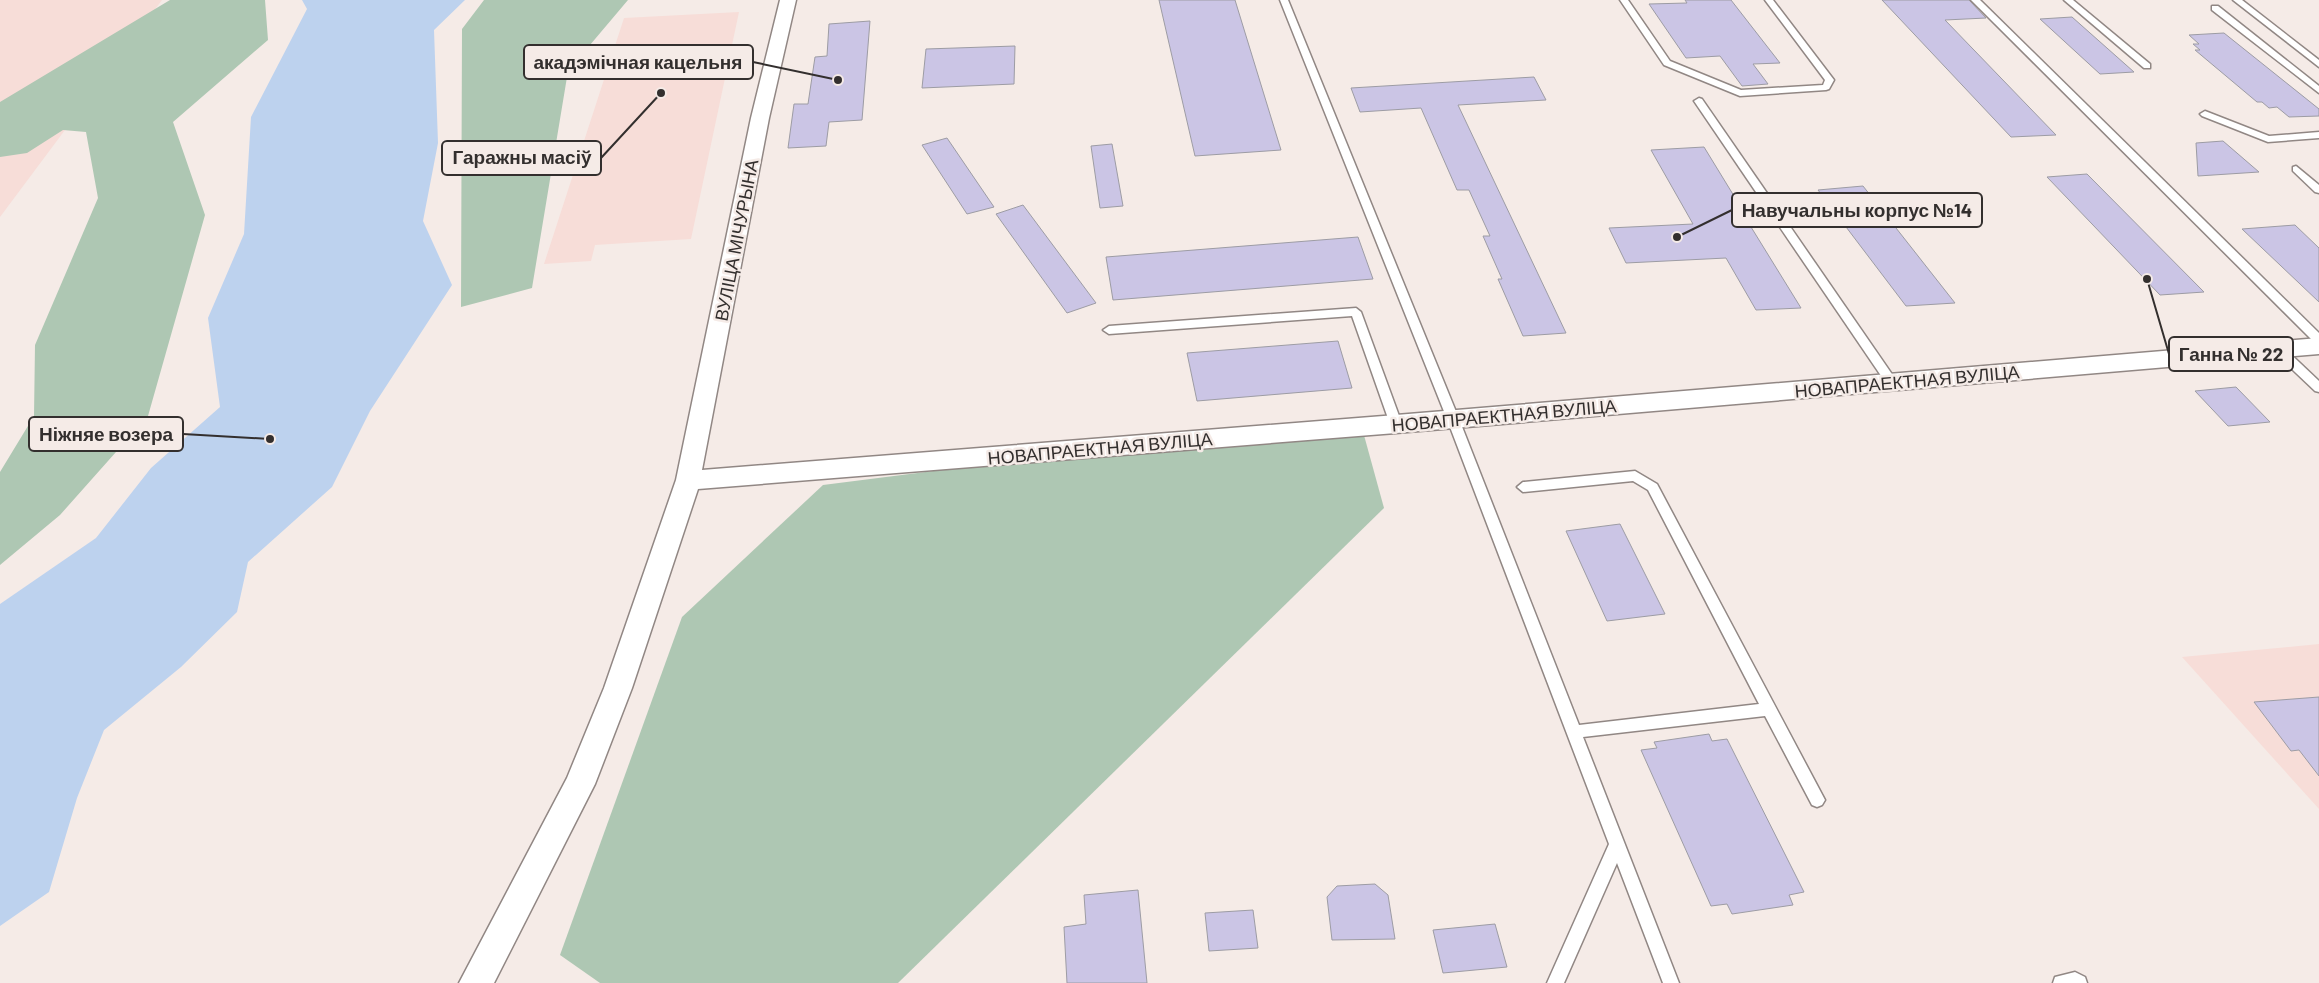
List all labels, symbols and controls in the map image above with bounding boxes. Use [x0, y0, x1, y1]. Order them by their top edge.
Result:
callout: акадэмічная кацельня [524, 45, 753, 79]
text: акадэмічная кацельня [534, 50, 742, 73]
callout: Гаражны масіў [442, 141, 601, 175]
text: Гаражны масіў [452, 145, 592, 168]
street label: ВУЛІЦА МІЧУРЫНА [710, 157, 762, 323]
callout: Навучальны корпус №14 [1732, 193, 1982, 227]
text: Навучальны корпус №14 [1742, 198, 1972, 221]
callout: Ганна № 22 [2169, 337, 2293, 371]
text: Ганна № 22 [2179, 342, 2283, 365]
street label: НОВАПРАЕКТНАЯ ВУЛІЦА [1794, 360, 2020, 402]
street label: НОВАПРАЕКТНАЯ ВУЛІЦА [1391, 394, 1617, 436]
callout: Ніжняе возера [29, 417, 183, 451]
text: Ніжняе возера [39, 422, 173, 445]
street label: НОВАПРАЕКТНАЯ ВУЛІЦА [987, 427, 1213, 469]

